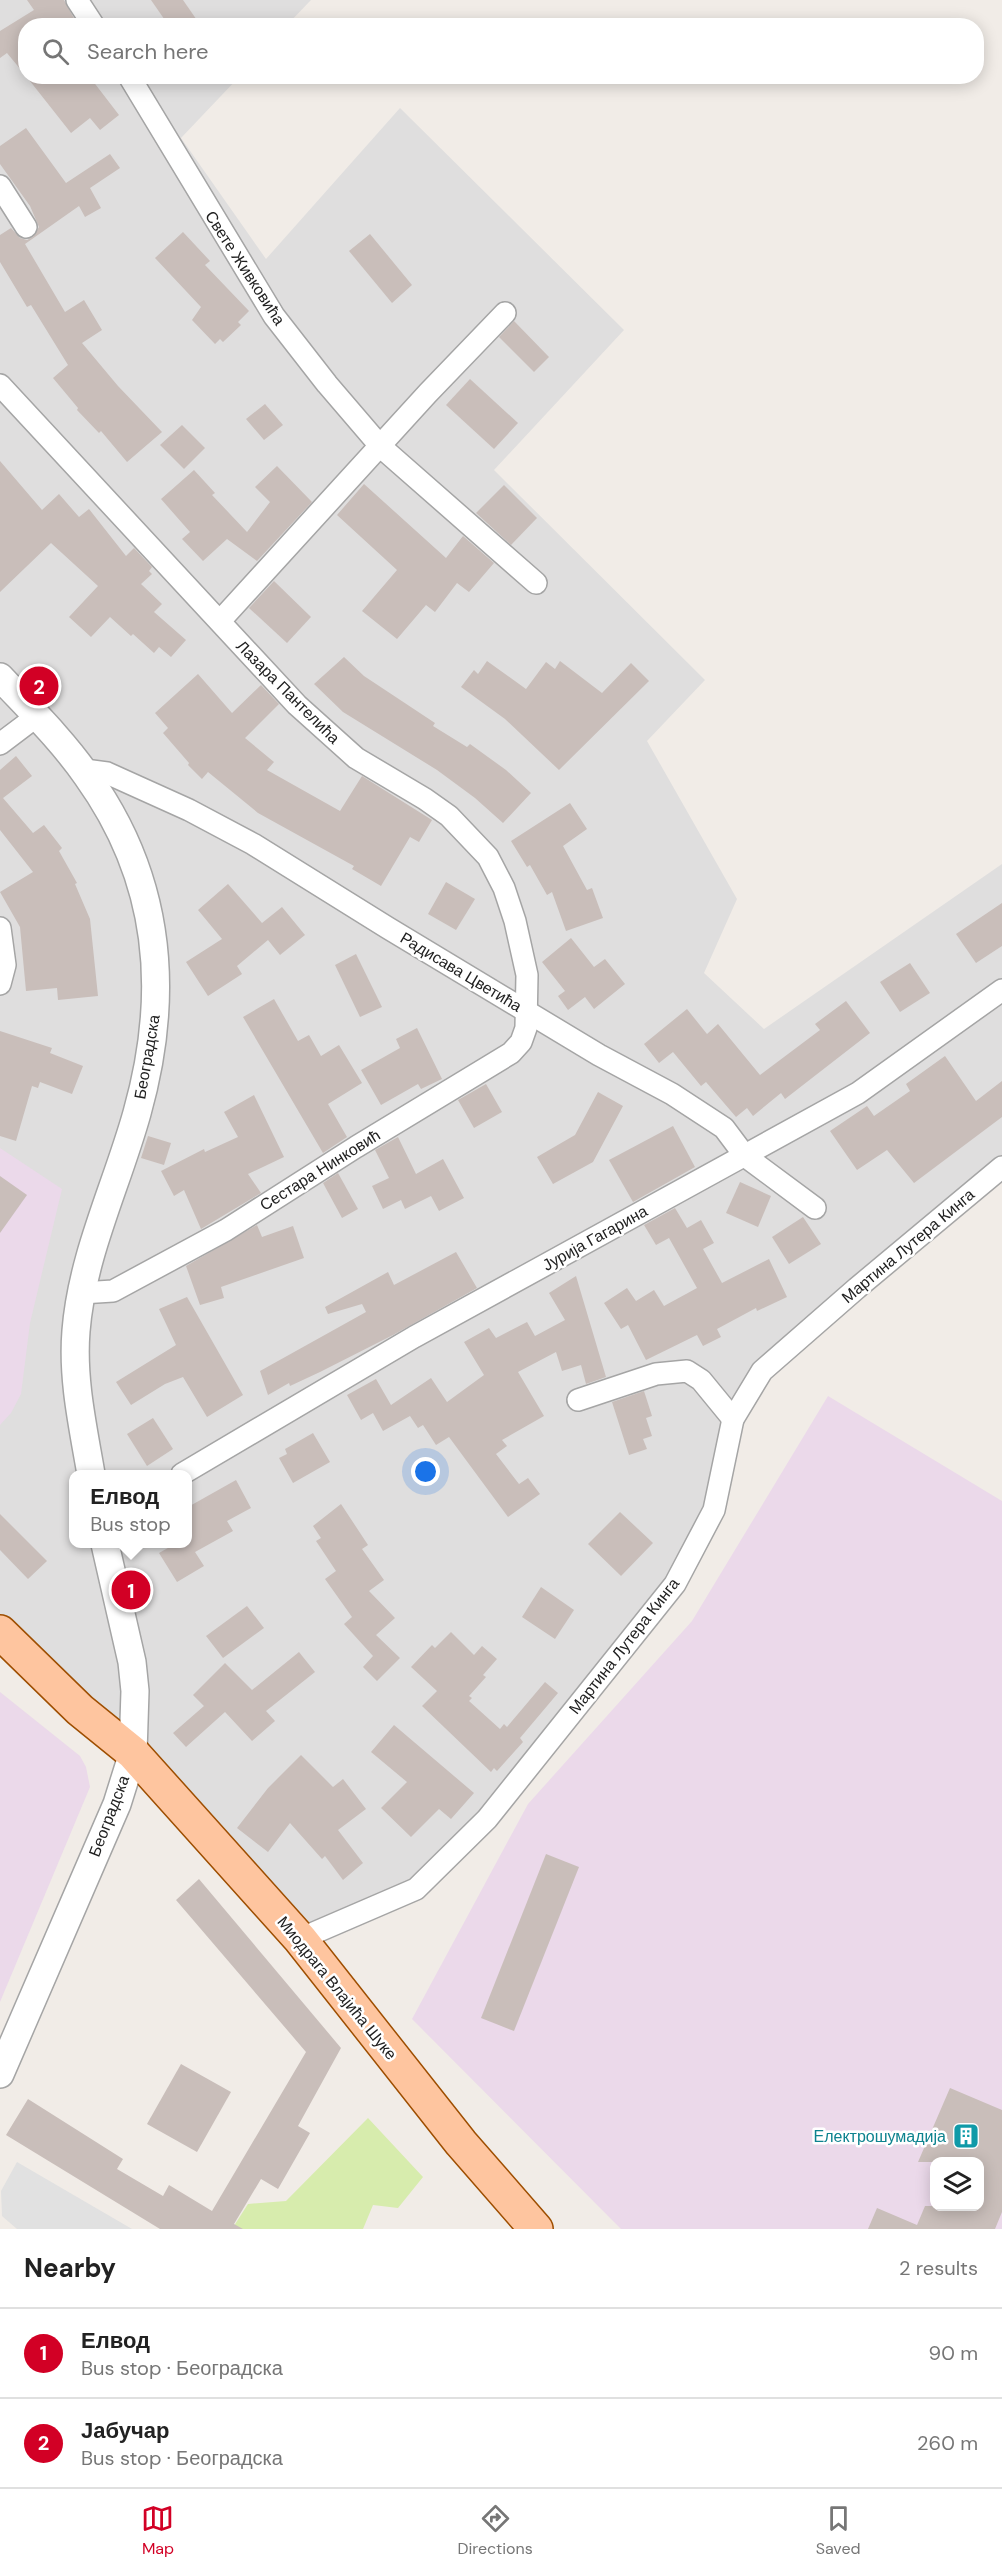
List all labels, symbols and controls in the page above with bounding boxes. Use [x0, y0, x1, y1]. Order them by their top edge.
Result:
search box [18, 18, 984, 84]
icon: search [39, 35, 72, 68]
text: Search here [87, 37, 208, 66]
street label: Свете Живковића [200, 207, 290, 329]
street label: Лазара Пантелића [232, 636, 344, 748]
pin: 2 [20, 664, 58, 708]
street label: Радисава Цветића [396, 927, 526, 1017]
street label: Београдска [129, 1013, 165, 1101]
street label: Сестара Нинковић [256, 1124, 384, 1216]
street label: Мартина Лутера Кинга [837, 1184, 979, 1308]
street label: Јурија Гагарина [539, 1200, 651, 1276]
your location [411, 1457, 440, 1486]
popup [69, 1470, 192, 1548]
text: Елвод [90, 1482, 159, 1511]
text: Bus stop [90, 1511, 171, 1537]
pin: 1 [112, 1568, 150, 1612]
street label: Мартина Лутера Кинга [564, 1573, 684, 1718]
street label: Београдска [84, 1772, 134, 1860]
street label: Миодрага Влајића Шуке [273, 1912, 401, 2064]
building icon: Електрошумадија [951, 2121, 981, 2151]
place label: Електрошумадија [814, 2126, 946, 2147]
map controls [930, 2157, 984, 2211]
button: layers [930, 2157, 984, 2211]
text: Nearby [24, 2251, 116, 2285]
text: 2 results [899, 2255, 978, 2281]
text: Елвод [81, 2326, 150, 2355]
text: 1 [40, 2340, 47, 2366]
text: 90 m [929, 2340, 978, 2366]
text: Bus stop · Београдска [81, 2355, 283, 2381]
text: Јабучар [81, 2416, 169, 2445]
text: 2 [38, 2430, 49, 2456]
text: 260 m [917, 2430, 978, 2456]
text: Bus stop · Београдска [81, 2445, 283, 2471]
tab: Map [141, 2502, 174, 2559]
tab: Directions [457, 2502, 533, 2559]
tab: Saved [816, 2502, 861, 2559]

